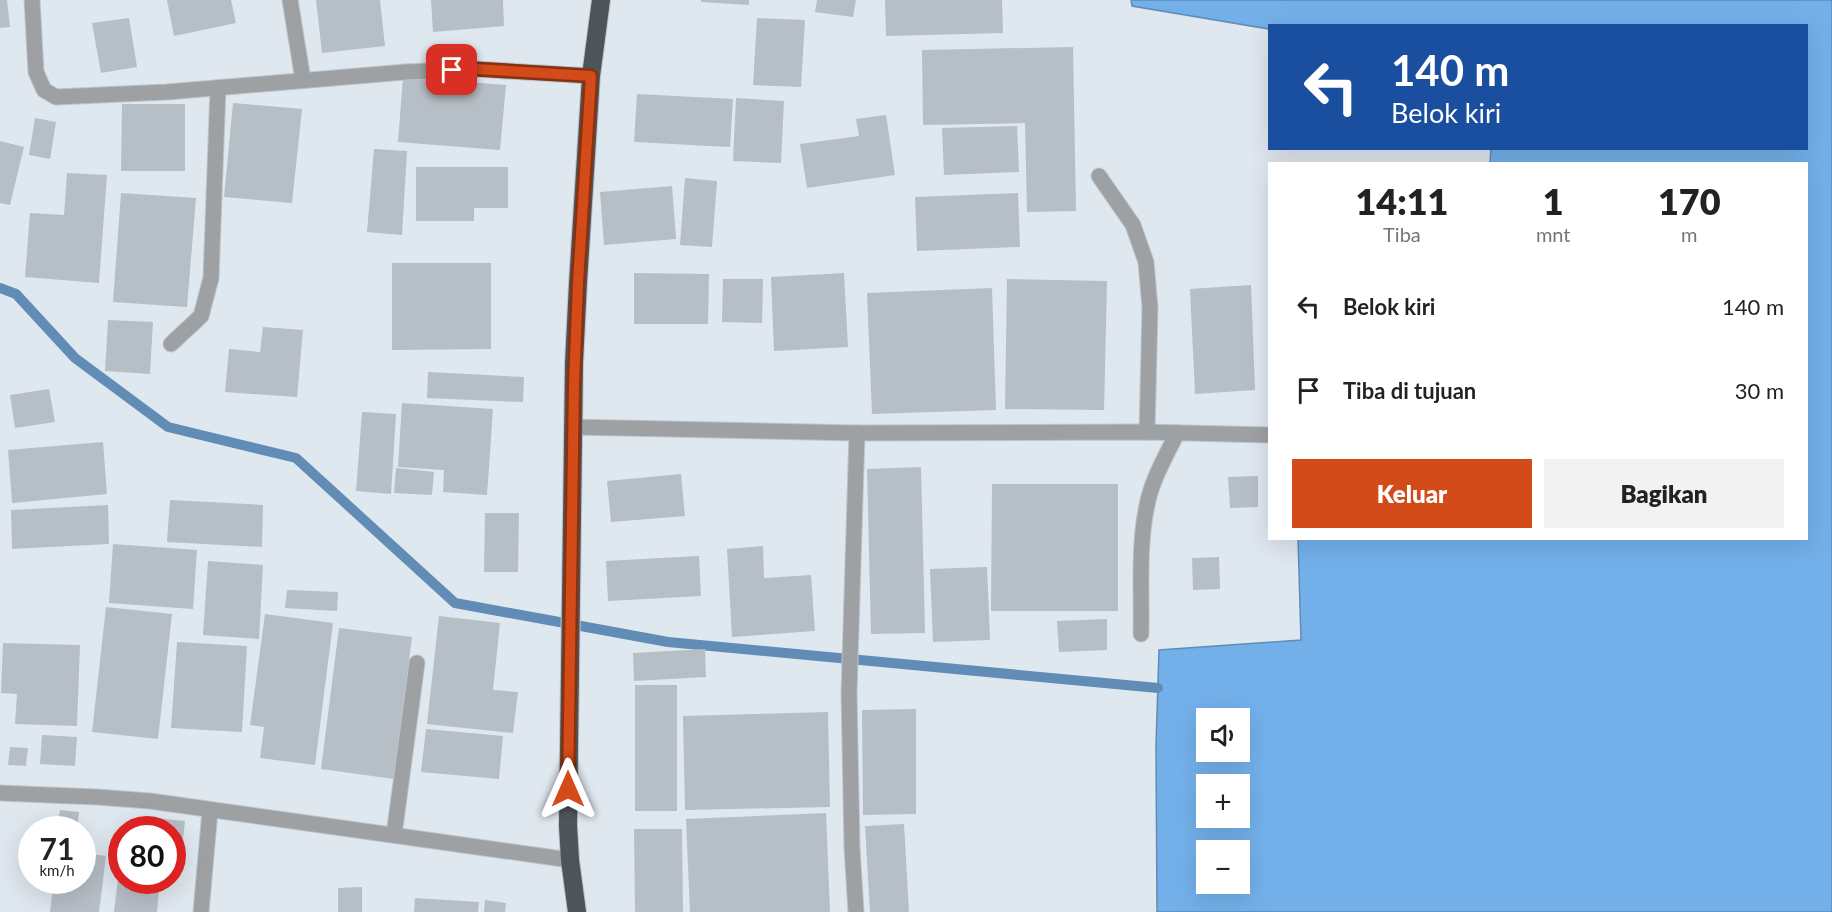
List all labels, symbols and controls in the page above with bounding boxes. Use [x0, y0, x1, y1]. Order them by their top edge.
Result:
pin [426, 44, 477, 95]
text: 140 m [1391, 45, 1509, 95]
icon: left [1292, 48, 1370, 126]
icon: arrive [435, 53, 468, 86]
text: Belok kiri [1391, 96, 1501, 129]
text: 14:11 [1355, 179, 1448, 223]
text: 1 [1543, 179, 1564, 223]
text: 170 [1658, 179, 1721, 223]
text: Tiba [1383, 222, 1421, 246]
text: mnt [1536, 222, 1571, 246]
text: m [1681, 222, 1697, 246]
icon: left [1292, 290, 1325, 323]
text: Belok kiri [1343, 293, 1435, 320]
text: 140 m [1722, 293, 1784, 320]
icon: arrive [1292, 374, 1325, 407]
text: Tiba di tujuan [1343, 377, 1476, 404]
text: 30 m [1735, 377, 1784, 404]
button: Keluar [1292, 459, 1532, 528]
button: Bagikan [1544, 459, 1784, 528]
map controls [1196, 708, 1250, 894]
button: sound [1196, 708, 1250, 762]
position arrow [536, 757, 600, 821]
button: + [1196, 774, 1250, 828]
speed limit sign: 80 [108, 816, 186, 894]
text: 71 [40, 830, 74, 866]
button: − [1196, 840, 1250, 894]
text: km/h [39, 861, 75, 879]

